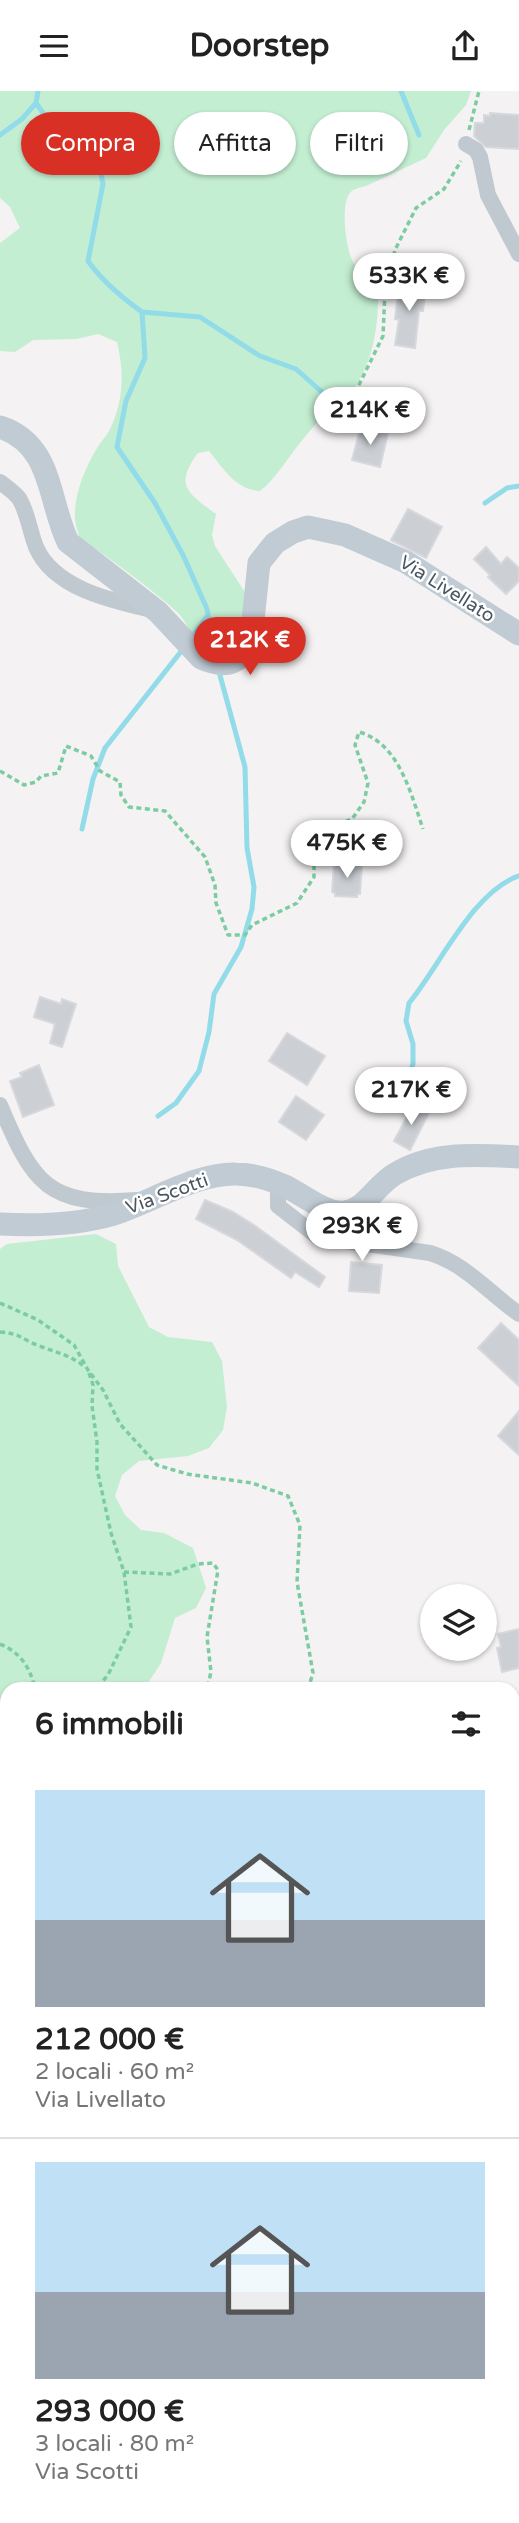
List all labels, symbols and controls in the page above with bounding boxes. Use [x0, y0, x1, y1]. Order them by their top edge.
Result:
icon: menu [35, 27, 73, 65]
text: Doorstep [189, 27, 330, 65]
icon: share [446, 27, 484, 65]
chip: Compra [21, 112, 160, 175]
chip: Affitta [174, 112, 296, 175]
chip: Filtri [310, 112, 408, 175]
pin: 533K € [352, 253, 466, 313]
text: 533K € [369, 262, 449, 290]
pin: 214K € [313, 387, 427, 447]
text: 214K € [330, 396, 410, 424]
street label: Via Livellato [395, 551, 499, 627]
pin: 212K € [193, 617, 307, 677]
text: 212K € [210, 626, 290, 654]
pin: 475K € [290, 821, 404, 880]
text: 475K € [307, 829, 387, 857]
pin: 217K € [354, 1067, 468, 1127]
text: 217K € [371, 1076, 451, 1104]
street label: Via Scotti [123, 1169, 211, 1219]
pin: 293K € [305, 1203, 419, 1263]
text: 293K € [322, 1212, 402, 1240]
map controls [420, 1584, 497, 1661]
button: layers [420, 1584, 497, 1661]
icon: filters [447, 1705, 485, 1743]
text: 6 immobili [35, 1706, 184, 1743]
icon: home [197, 1835, 323, 1961]
text: 212 000 € [35, 2021, 184, 2058]
text: 2 locali · 60 m² [35, 2058, 194, 2086]
text: Via Livellato [35, 2086, 166, 2114]
icon: home [197, 2207, 323, 2333]
text: 293 000 € [35, 2393, 184, 2430]
text: 3 locali · 80 m² [35, 2430, 194, 2458]
text: Via Scotti [35, 2458, 139, 2486]

